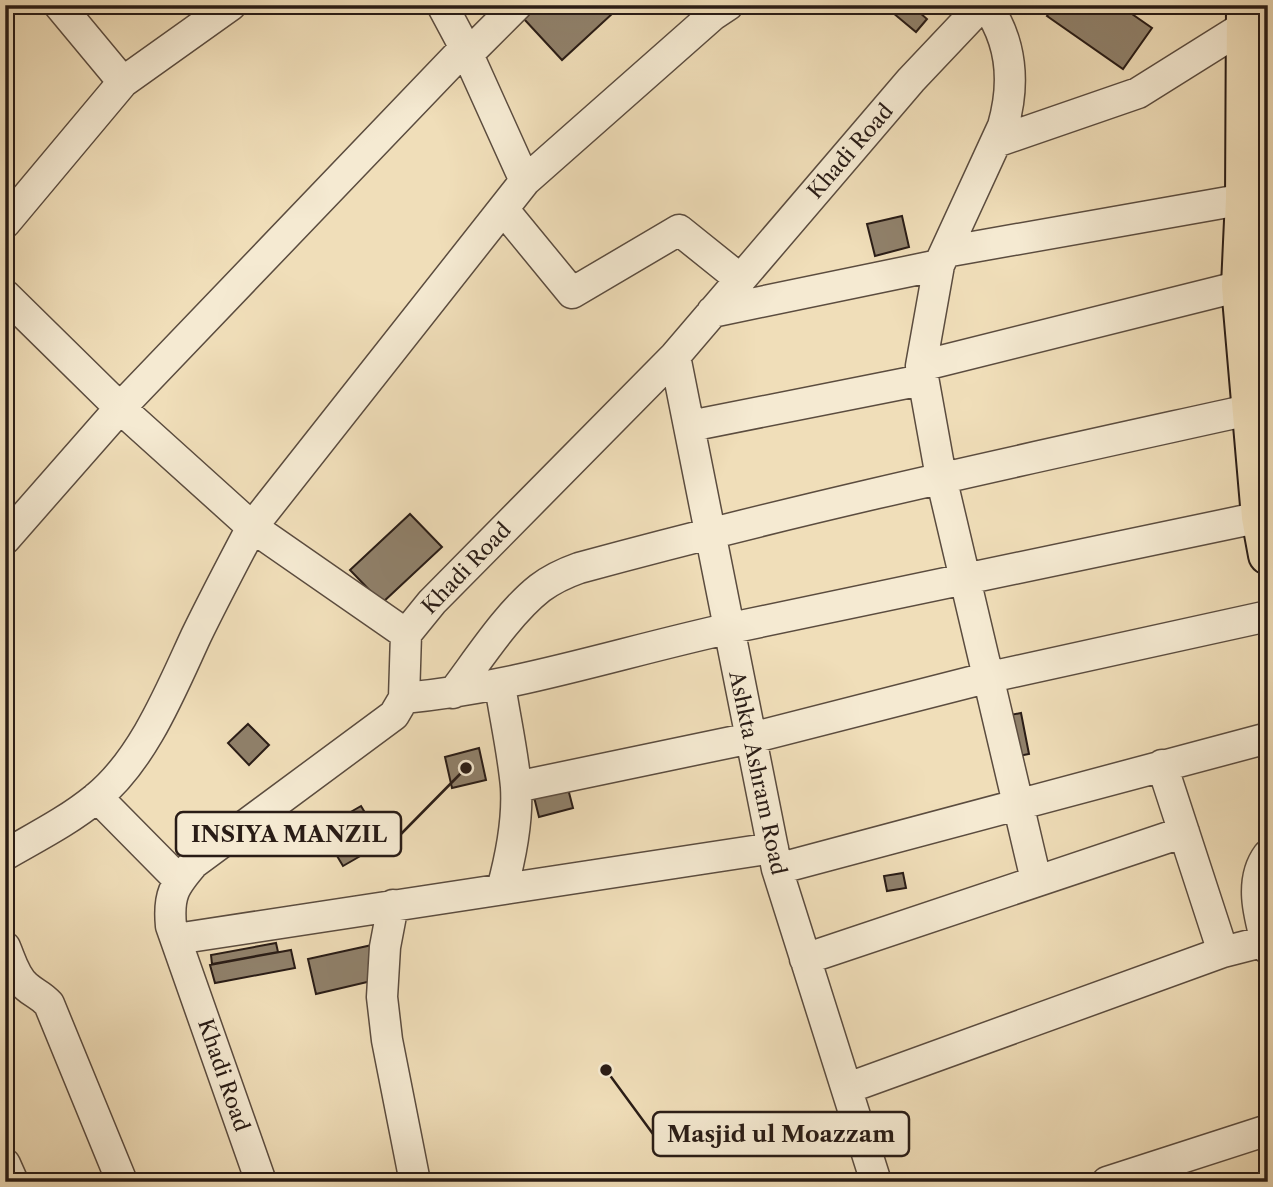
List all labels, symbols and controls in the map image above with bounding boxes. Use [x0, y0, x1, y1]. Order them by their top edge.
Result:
street label: Khadi Road [802, 98, 898, 203]
street label: Khadi Road [416, 517, 516, 619]
street label: Ashkta Ashram Road [724, 668, 792, 877]
callout: INSIYA MANZIL [176, 812, 401, 856]
text: INSIYA MANZIL [191, 820, 387, 848]
street label: Khadi Road [193, 1015, 255, 1135]
callout: Masjid ul Moazzam [653, 1112, 909, 1156]
text: Masjid ul Moazzam [667, 1120, 895, 1148]

